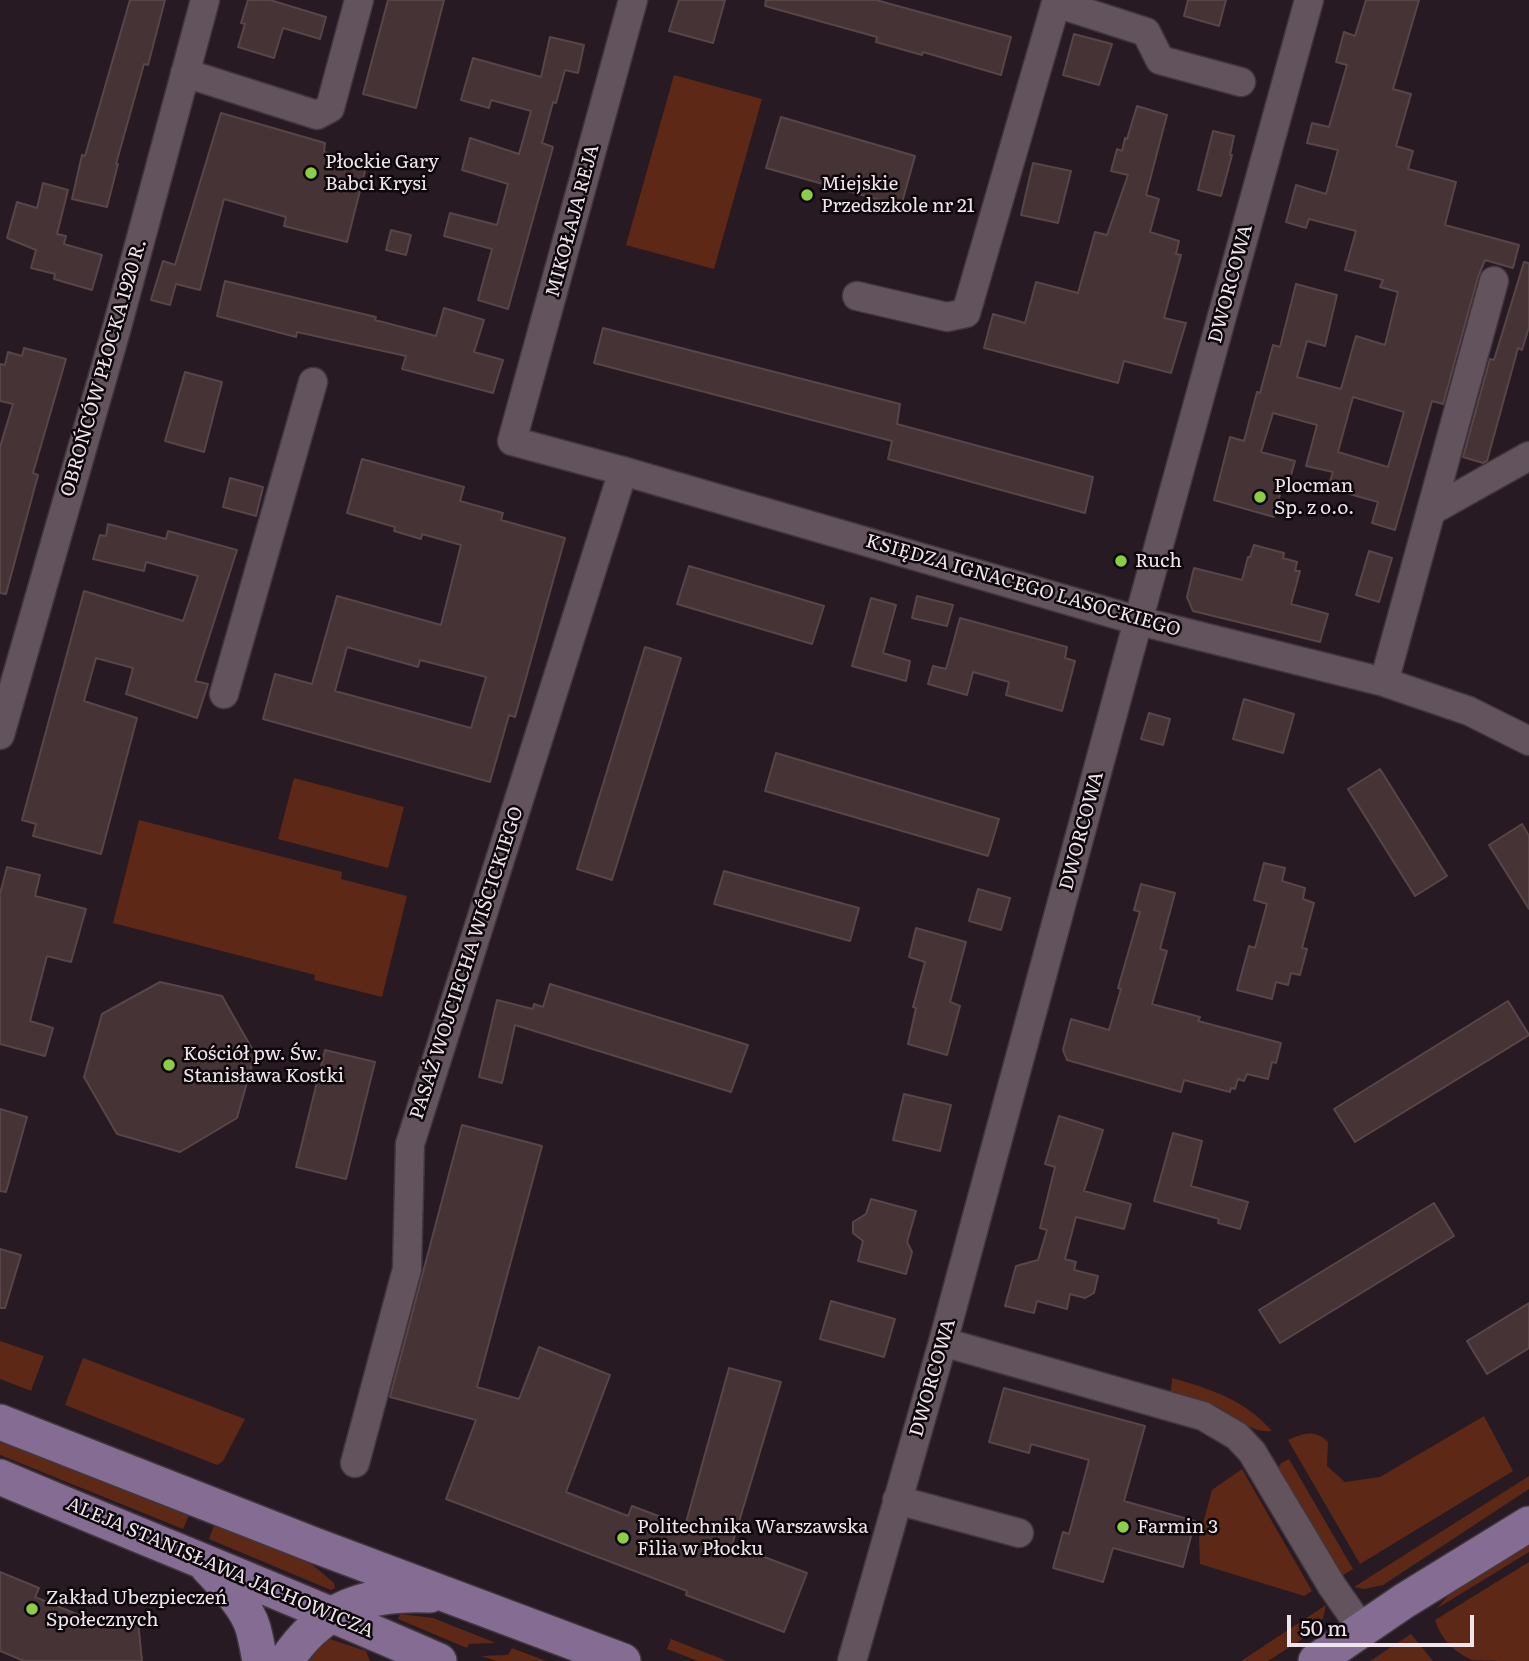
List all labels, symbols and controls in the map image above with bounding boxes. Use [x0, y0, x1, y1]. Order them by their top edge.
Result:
street label: MIKOŁAJA REJA [542, 142, 604, 300]
place label: Płockie Gary Babci Krysi [325, 151, 439, 195]
marker: Płockie Gary Babci Krysi [303, 165, 319, 181]
place label: Miejskie Przedszkole nr 21 [821, 173, 974, 217]
marker: Miejskie Przedszkole nr 21 [799, 187, 815, 203]
street label: DWORCOWA [1204, 222, 1258, 346]
street label: OBROŃCÓW PŁOCKA 1920 R. [56, 237, 152, 499]
place label: Plocman Sp. z o.o. [1274, 475, 1354, 519]
marker: Plocman Sp. z o.o. [1252, 489, 1268, 505]
street label: KSIĘDZA IGNACEGO LASOCKIEGO [863, 530, 1183, 642]
place label: Ruch [1135, 550, 1182, 572]
marker: Ruch [1113, 553, 1129, 569]
street label: DWORCOWA [1055, 769, 1109, 893]
street label: PASAŻ WOJCIECHA WIŚCICKIEGO [406, 804, 528, 1122]
place label: Kościół pw. Św. Stanisława Kostki [183, 1043, 344, 1087]
marker: Kościół pw. Św. Stanisława Kostki [161, 1057, 177, 1073]
street label: DWORCOWA [905, 1316, 961, 1440]
street label: ALEJA STANISŁAWA JACHOWICZA [63, 1493, 377, 1643]
place label: Politechnika Warszawska Filia w Płocku [637, 1516, 869, 1560]
place label: Farmin 3 [1137, 1516, 1218, 1538]
marker: Farmin 3 [1115, 1519, 1131, 1535]
marker: Politechnika Warszawska Filia w Płocku [615, 1530, 631, 1546]
place label: Zakład Ubezpieczeń Społecznych [46, 1587, 227, 1631]
marker: Zakład Ubezpieczeń Społecznych [24, 1601, 40, 1617]
scale bar [1291, 1602, 1478, 1646]
text: 50 m [1300, 1611, 1347, 1642]

